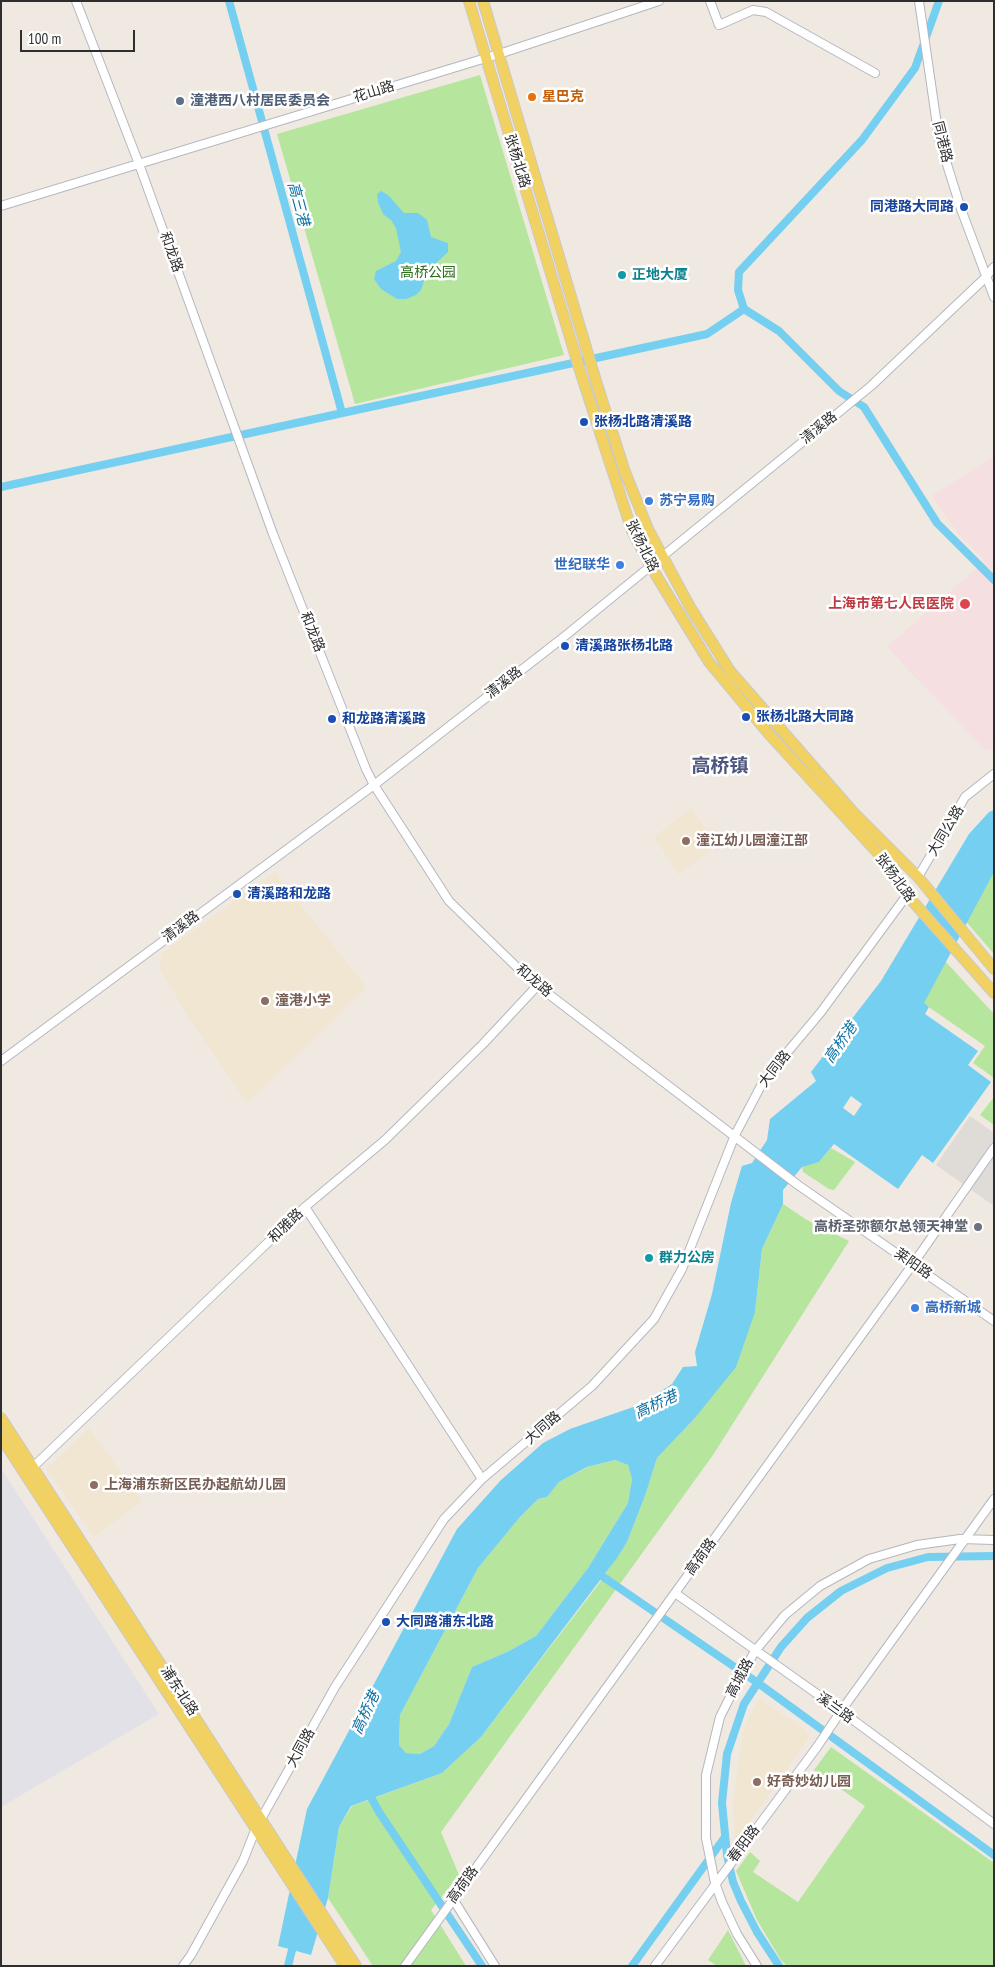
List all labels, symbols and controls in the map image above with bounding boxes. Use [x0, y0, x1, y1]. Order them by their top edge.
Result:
scale bar [22, 20, 138, 52]
text: 100 m [28, 29, 61, 48]
street label: 花山路 [351, 78, 397, 106]
place label: 星巴克 [542, 89, 584, 105]
marker: 星巴克 [526, 91, 538, 103]
place label: 潼港西八村居民委员会 [190, 93, 330, 109]
marker: 潼港西八村居民委员会 [174, 95, 186, 107]
street label: 同港路 [929, 120, 955, 164]
street label: 张杨北路 [501, 132, 533, 190]
water label: 高三港 [283, 180, 313, 228]
place label: 同港路大同路 [870, 199, 954, 215]
marker: 同港路大同路 [958, 201, 970, 213]
street label: 和龙路 [156, 229, 186, 275]
park label: 高桥公园 [400, 265, 456, 281]
place label: 正地大厦 [632, 267, 688, 283]
marker: 正地大厦 [616, 269, 628, 281]
street label: 清溪路 [797, 408, 841, 448]
place label: 张杨北路清溪路 [594, 414, 692, 430]
marker: 张杨北路清溪路 [578, 416, 590, 428]
place label: 苏宁易购 [659, 493, 715, 509]
marker: 苏宁易购 [643, 495, 655, 507]
street label: 张杨北路 [622, 517, 662, 575]
place label: 世纪联华 [554, 557, 610, 573]
marker: 世纪联华 [614, 559, 626, 571]
place label: 上海市第七人民医院 [828, 596, 954, 612]
marker: 上海市第七人民医院 [958, 597, 972, 611]
street label: 和龙路 [296, 609, 328, 655]
place label: 清溪路张杨北路 [575, 638, 673, 654]
marker: 清溪路张杨北路 [559, 640, 571, 652]
street label: 清溪路 [482, 663, 526, 703]
place label: 张杨北路大同路 [756, 709, 854, 725]
place label: 和龙路清溪路 [342, 711, 426, 727]
marker: 张杨北路大同路 [740, 711, 752, 723]
marker: 和龙路清溪路 [326, 713, 338, 725]
district label: 高桥镇 [692, 756, 748, 778]
street label: 大同公路 [924, 803, 968, 859]
place label: 潼江幼儿园潼江部 [696, 833, 808, 849]
marker: 潼江幼儿园潼江部 [680, 835, 692, 847]
street label: 张杨北路 [872, 850, 918, 906]
place label: 清溪路和龙路 [247, 886, 331, 902]
marker: 清溪路和龙路 [231, 888, 243, 900]
street label: 清溪路 [159, 908, 203, 946]
street label: 和龙路 [513, 961, 555, 1001]
place label: 潼港小学 [275, 993, 331, 1009]
marker: 潼港小学 [259, 995, 271, 1007]
water label: 高桥港 [821, 1019, 861, 1067]
street label: 大同路 [755, 1047, 795, 1091]
street label: 和雅路 [265, 1205, 307, 1247]
place label: 高桥圣弥额尔总领天神堂 [814, 1219, 968, 1235]
marker: 高桥圣弥额尔总领天神堂 [972, 1221, 984, 1233]
street label: 莱阳路 [891, 1245, 935, 1283]
place label: 群力公房 [659, 1250, 715, 1266]
marker: 群力公房 [643, 1252, 655, 1264]
place label: 高桥新城 [925, 1300, 981, 1316]
marker: 高桥新城 [909, 1302, 921, 1314]
water label: 高桥港 [632, 1387, 680, 1423]
street label: 大同路 [522, 1408, 564, 1448]
place label: 上海浦东新区民办起航幼儿园 [104, 1477, 286, 1493]
marker: 上海浦东新区民办起航幼儿园 [88, 1479, 100, 1491]
street label: 高荷路 [682, 1535, 720, 1579]
place label: 大同路浦东北路 [396, 1614, 494, 1630]
marker: 大同路浦东北路 [380, 1616, 392, 1628]
street label: 高城路 [723, 1656, 757, 1700]
street label: 浦东北路 [157, 1663, 201, 1719]
water label: 高桥港 [348, 1689, 384, 1737]
street label: 溪兰路 [813, 1689, 857, 1727]
street label: 大同路 [283, 1726, 319, 1770]
place label: 好奇妙幼儿园 [767, 1774, 851, 1790]
marker: 好奇妙幼儿园 [751, 1776, 763, 1788]
street label: 春阳路 [725, 1822, 763, 1866]
street label: 高荷路 [444, 1863, 482, 1907]

